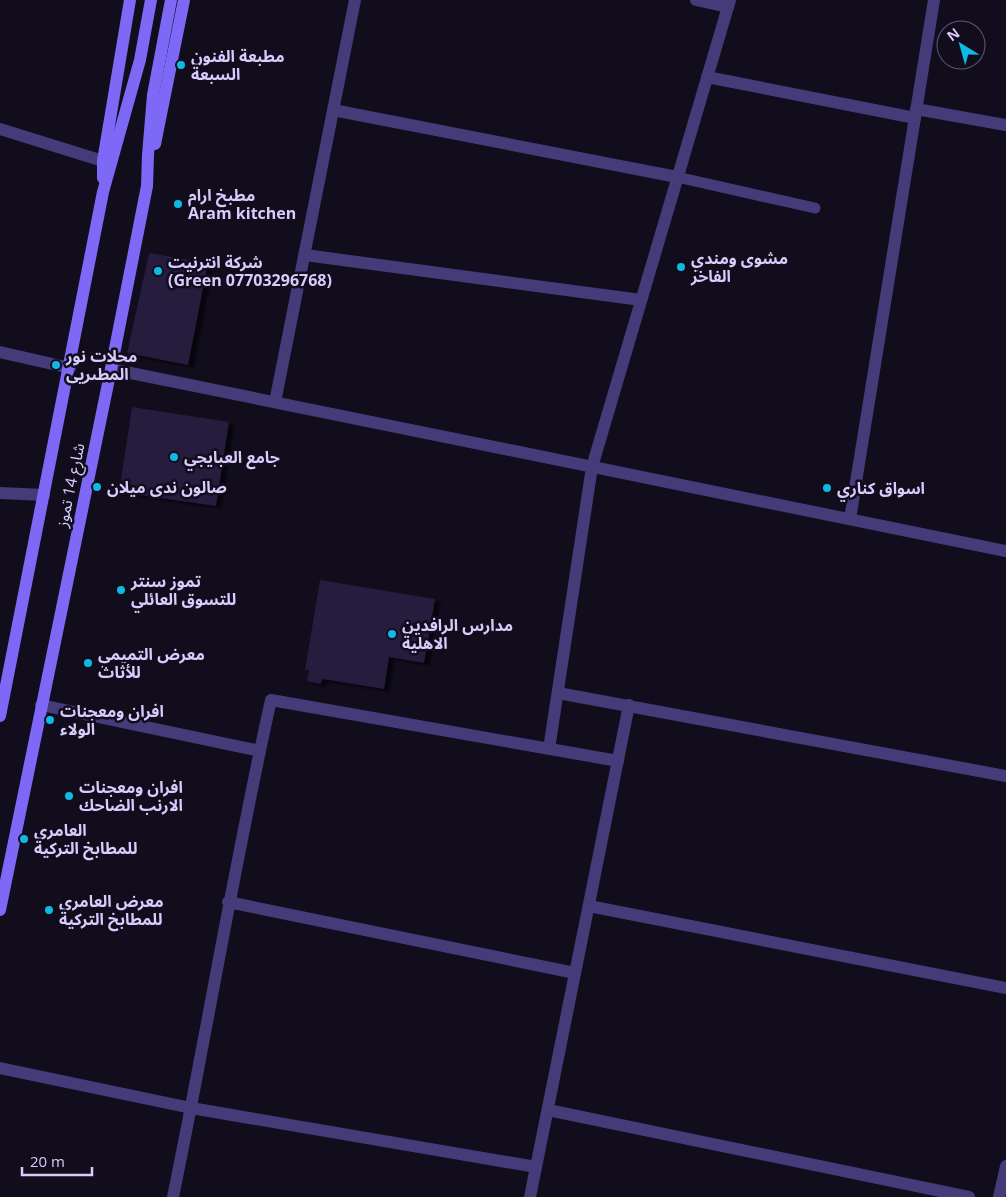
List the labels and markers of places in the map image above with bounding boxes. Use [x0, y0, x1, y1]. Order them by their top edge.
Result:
place label: مطبعة الفنون السبعة [191, 45, 285, 85]
marker: مطبعة الفنون السبعة [175, 59, 187, 71]
place label: مطبخ ارام Aram kitchen [188, 184, 296, 224]
marker: مطبخ ارام Aram kitchen [172, 198, 184, 210]
place label: مشوى ومندي الفاخر [690, 247, 788, 287]
place label: شركة انترنيت (Green 07703296768) [168, 251, 332, 291]
marker: مشوى ومندي الفاخر [675, 261, 687, 273]
marker: شركة انترنيت (Green 07703296768) [152, 265, 164, 277]
place label: محلات نور المطىريى [65, 345, 137, 385]
marker: محلات نور المطىريى [50, 359, 62, 371]
place label: جامع العبايجي [184, 446, 280, 471]
marker: جامع العبايجي [168, 451, 180, 463]
place label: صالون ندى ميلان [107, 476, 227, 498]
place label: اسواق كناري [837, 477, 925, 502]
marker: صالون ندى ميلان [91, 481, 103, 493]
marker: اسواق كناري [821, 482, 833, 494]
place label: تموز سنتر للتسوق العائلي [130, 570, 236, 613]
marker: تموز سنتر للتسوق العائلي [115, 584, 127, 596]
place label: مدارس الرافدين اﻻهلية [402, 614, 513, 654]
marker: مدارس الرافدين اﻻهلية [386, 628, 398, 640]
place label: معرض التميمي للأثاث [98, 643, 205, 683]
marker: معرض التميمي للأثاث [82, 657, 94, 669]
place label: افران ومعجنات الولاء [60, 700, 164, 740]
marker: افران ومعجنات الولاء [44, 714, 56, 726]
place label: افران ومعجنات الارنب الضاحك [79, 776, 183, 816]
marker: افران ومعجنات الارنب الضاحك [63, 790, 75, 802]
place label: العامري للمطابخ التركية [34, 819, 138, 861]
marker: العامري للمطابخ التركية [18, 833, 30, 845]
place label: معرض العامري للمطابخ التركية [59, 890, 163, 932]
marker: معرض العامري للمطابخ التركية [43, 904, 55, 916]

